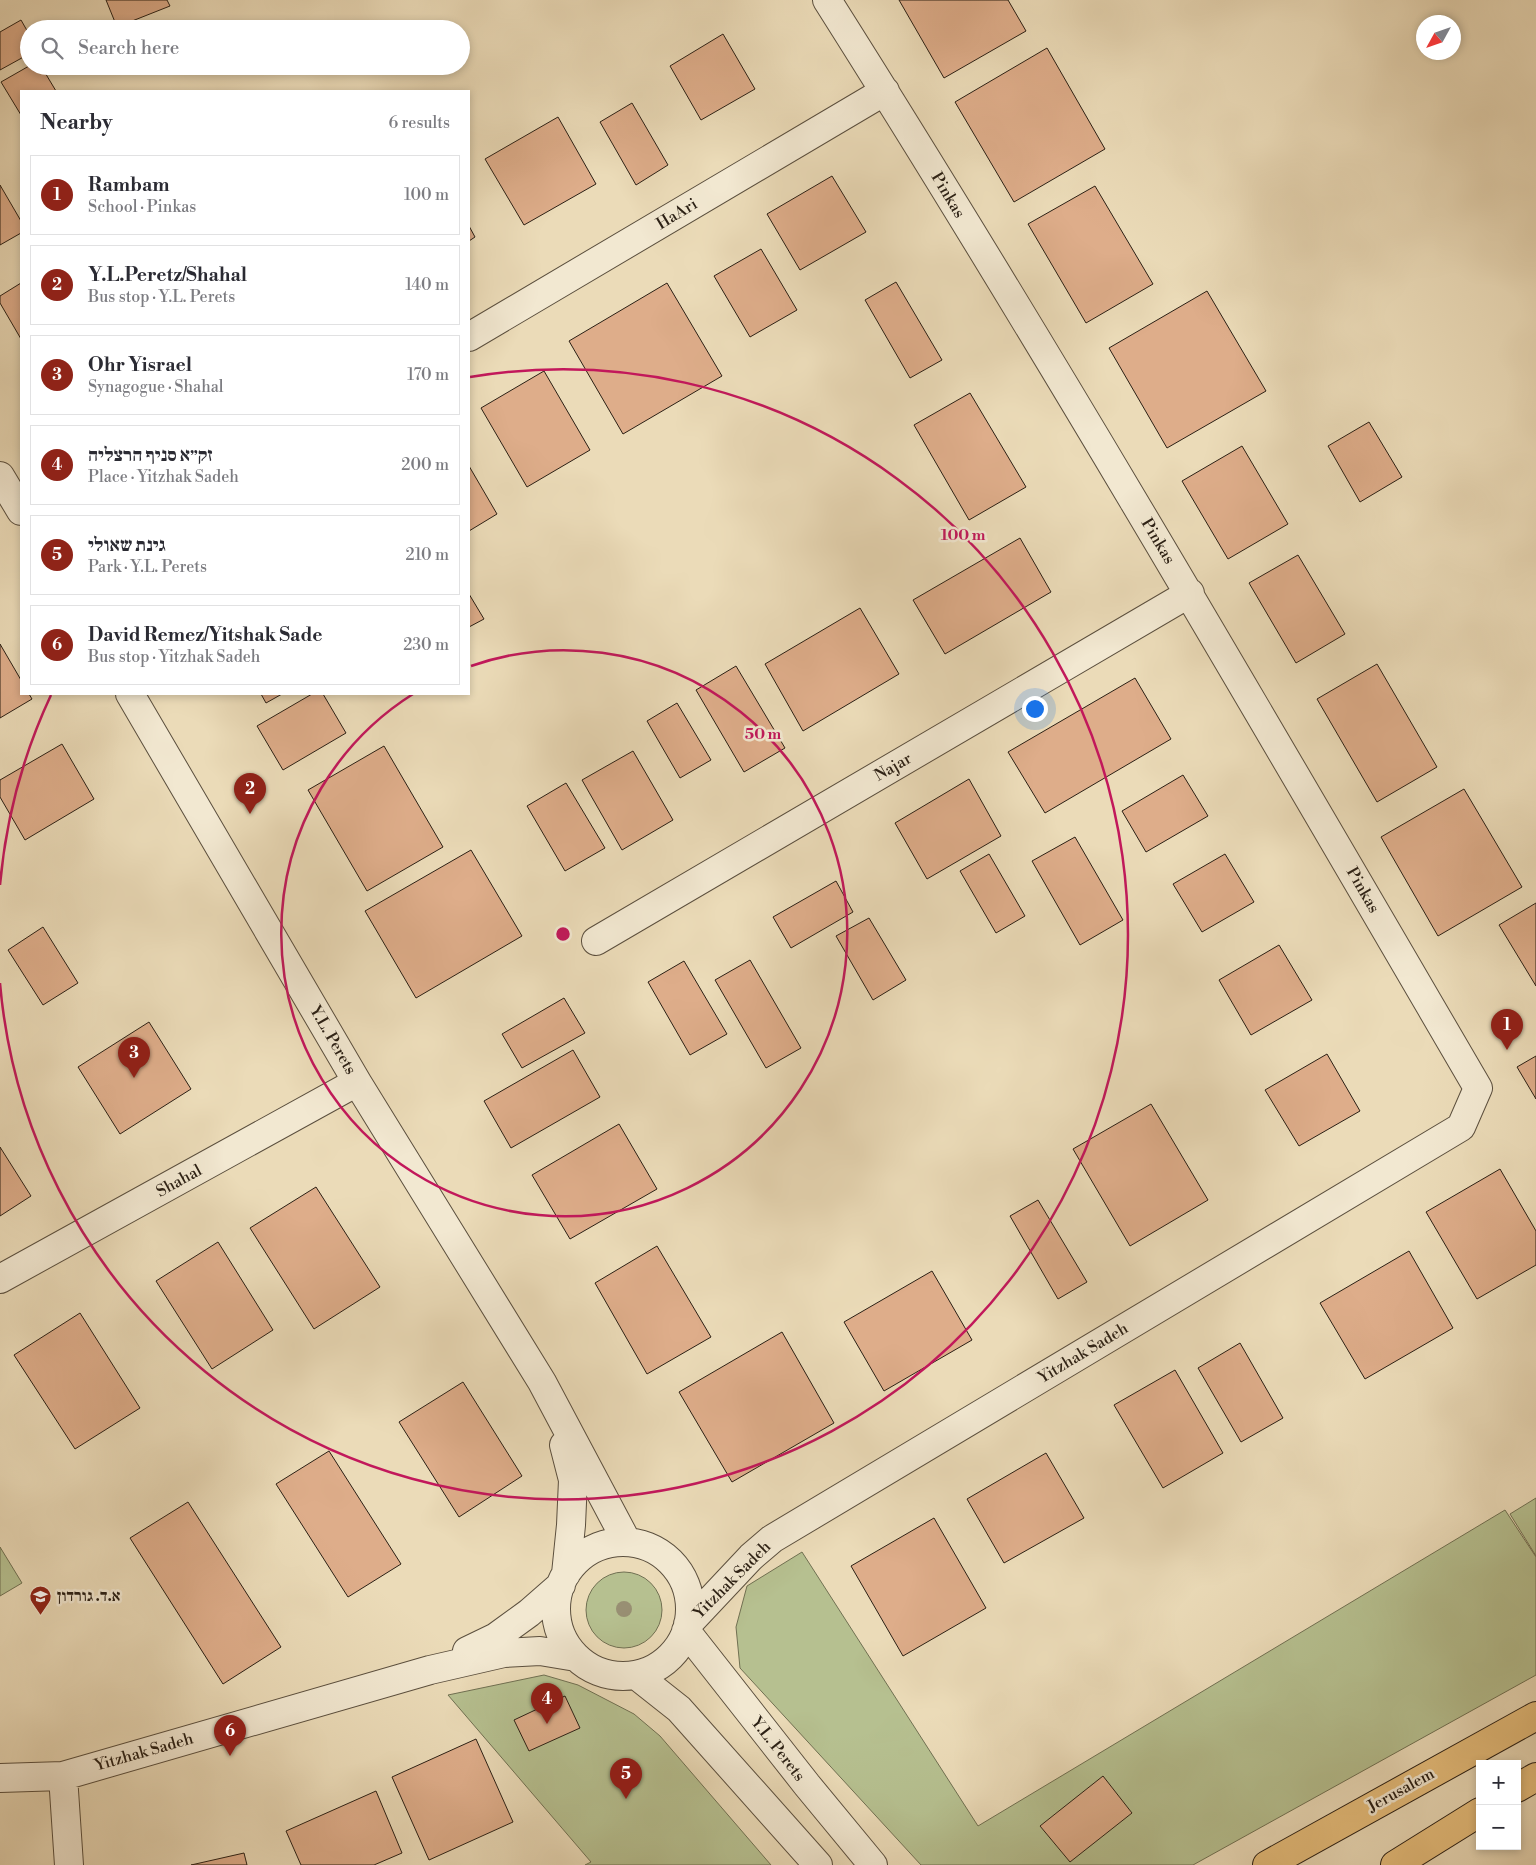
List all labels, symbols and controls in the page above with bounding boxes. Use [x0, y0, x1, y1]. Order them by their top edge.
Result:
north arrow [1416, 15, 1461, 60]
search box [20, 20, 470, 75]
icon: search [38, 34, 66, 62]
text: Search here [78, 36, 179, 60]
text: Nearby [40, 110, 113, 136]
text: 6 results [389, 113, 450, 133]
street label: Pinkas [927, 169, 969, 221]
text: Rambam [88, 173, 170, 197]
text: 1 [53, 185, 61, 205]
text: 100 m [404, 185, 449, 205]
street label: HaAri [653, 194, 701, 234]
text: School · Pinkas [88, 197, 196, 217]
text: Y.L.Peretz/Shahal [88, 263, 247, 287]
text: 2 [52, 275, 62, 295]
text: 140 m [405, 275, 449, 295]
text: Bus stop · Y.L. Perets [88, 287, 235, 307]
text: Ohr Yisrael [88, 353, 192, 377]
text: 3 [52, 365, 62, 385]
text: 170 m [407, 365, 449, 385]
text: Synagogue · Shahal [88, 377, 224, 397]
text: זק״א סניף הרצליה [88, 443, 213, 467]
text: 4 [52, 455, 62, 475]
text: 200 m [401, 455, 449, 475]
text: Place · Yitzhak Sadeh [88, 467, 239, 487]
street label: Pinkas [1137, 515, 1179, 567]
text: 100 m [941, 526, 986, 545]
text: גינת שאולי [88, 533, 166, 557]
text: 5 [52, 545, 62, 565]
text: 210 m [405, 545, 449, 565]
text: Park · Y.L. Perets [88, 557, 207, 577]
text: David Remez/Yitshak Sade [88, 623, 323, 647]
text: 6 [52, 635, 62, 655]
text: 230 m [403, 635, 449, 655]
text: Bus stop · Yitzhak Sadeh [88, 647, 260, 667]
your location [1022, 696, 1048, 722]
text: 50 m [745, 725, 781, 744]
street label: Najar [871, 748, 915, 786]
pin: 2 [234, 773, 266, 814]
street label: Pinkas [1342, 863, 1384, 917]
centre of rings [554, 925, 572, 943]
street label: Y.L. Perets [305, 1001, 361, 1078]
pin: 1 [1491, 1009, 1523, 1050]
pin: 3 [118, 1037, 150, 1078]
street label: Shahal [153, 1160, 206, 1202]
street label: Yitzhak Sadeh [1033, 1318, 1132, 1388]
street label: Yitzhak Sadeh [688, 1537, 775, 1624]
school or university icon: א.ד. גורדון [29, 1584, 53, 1615]
place label: א.ד. גורדון [57, 1586, 121, 1606]
pin: 4 [531, 1683, 563, 1724]
street label: Y.L. Perets [746, 1712, 809, 1785]
pin: 6 [214, 1715, 246, 1756]
street label: Yitzhak Sadeh [91, 1728, 196, 1776]
pin: 5 [610, 1758, 642, 1799]
map controls [1476, 1760, 1521, 1850]
button: + [1476, 1760, 1521, 1805]
street label: Jerusalem [1363, 1763, 1438, 1817]
button: − [1476, 1805, 1521, 1850]

